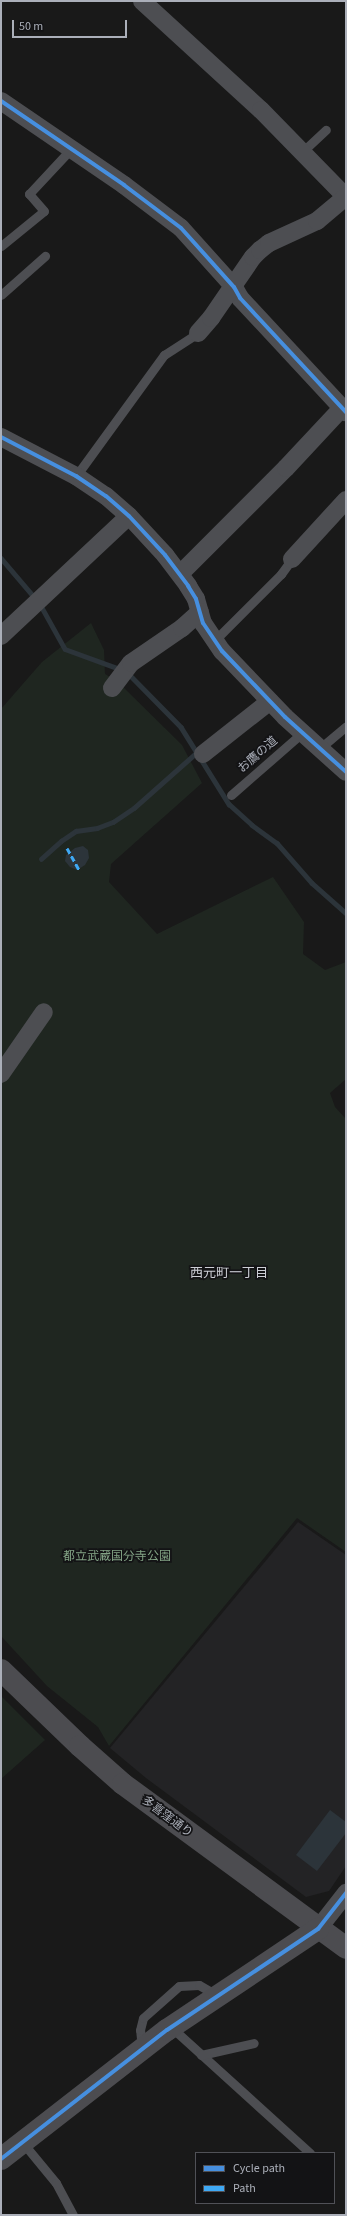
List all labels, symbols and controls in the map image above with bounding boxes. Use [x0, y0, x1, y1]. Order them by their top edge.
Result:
scale bar [14, 12, 129, 38]
text: 50 m [19, 18, 43, 35]
street label: お鷹の道 [235, 734, 281, 776]
district label: 西元町一丁目 [190, 1265, 268, 1281]
park label: 都立武蔵国分寺公園 [63, 1550, 171, 1564]
street label: 多喜窪通り [139, 1793, 195, 1841]
legend [195, 2152, 335, 2204]
text: Cycle path [233, 2160, 285, 2177]
text: Path [233, 2180, 256, 2197]

